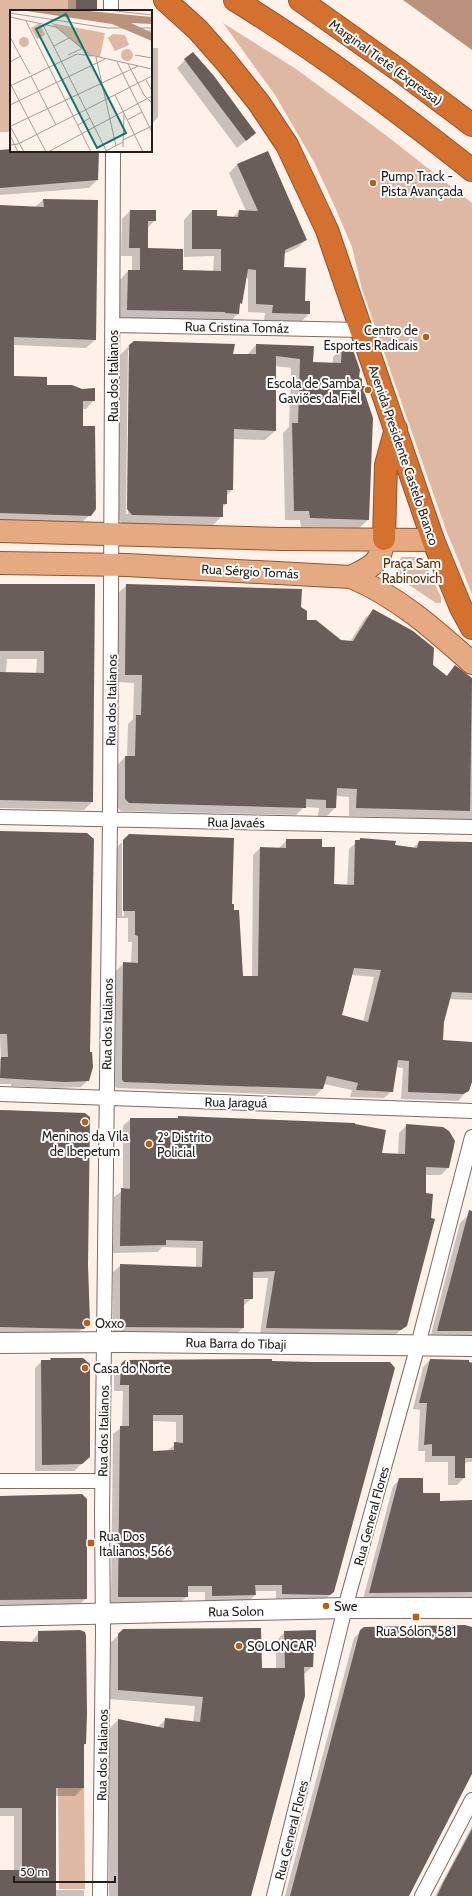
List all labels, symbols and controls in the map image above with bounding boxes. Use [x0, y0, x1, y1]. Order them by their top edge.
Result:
inset map [10, 10, 152, 152]
street label: Marginal Tietê (Expressa) [326, 16, 446, 108]
place label: Pump Track - Pista Avançada [381, 168, 464, 199]
marker: Pump Track - Pista Avançada [368, 178, 378, 188]
street label: Rua Cristina Tomáz [185, 318, 289, 336]
place label: Centro de Esportes Radicais [323, 322, 419, 353]
street label: Rua dos Italianos [105, 329, 121, 422]
marker: Centro de Esportes Radicais [421, 332, 431, 342]
street label: Avenida Presidente Castelo Branco [366, 363, 442, 547]
place label: Escola de Samba Gaviões da Fiel [267, 375, 361, 406]
marker: Escola de Samba Gaviões da Fiel [363, 385, 373, 395]
park label: Praça Sam Rabinovich [382, 555, 442, 586]
street label: Rua Sérgio Tomás [201, 560, 300, 582]
street label: Rua dos Italianos [102, 653, 120, 746]
street label: Rua Javaés [207, 813, 265, 831]
street label: Rua dos Italianos [98, 977, 116, 1070]
street label: Rua Jaraguá [204, 1093, 268, 1111]
marker: Meninos da Vila de Ibepetum [80, 1117, 90, 1127]
place label: Meninos da Vila de Ibepetum [42, 1128, 129, 1159]
place label: 2º Distrito Policial [157, 1129, 212, 1160]
marker: 2º Distrito Policial [144, 1139, 154, 1149]
place label: Oxxo [95, 1315, 124, 1331]
marker: Oxxo [82, 1318, 92, 1328]
street label: Rua Barra do Tibaji [185, 1334, 287, 1353]
place label: Casa do Norte [93, 1360, 171, 1376]
marker: Casa do Norte [80, 1363, 90, 1373]
street label: Rua dos Italianos [94, 1384, 112, 1477]
street label: Rua General Flores [350, 1464, 392, 1567]
place label: Rua Dos Italianos, 566 [99, 1528, 172, 1559]
marker: Rua Dos Italianos, 566 [86, 1538, 96, 1548]
place label: Swe [334, 1598, 358, 1614]
marker: Swe [321, 1601, 331, 1611]
street label: Rua Solon [208, 1603, 264, 1619]
marker: Rua Sólon, 581 [411, 1612, 421, 1622]
place label: Rua Sólon, 581 [376, 1623, 456, 1639]
place label: SOLONCAR [247, 1638, 314, 1654]
marker: SOLONCAR [234, 1641, 244, 1651]
street label: Rua dos Italianos [93, 1708, 111, 1801]
street label: Rua General Flores [271, 1778, 311, 1881]
scale bar [14, 1858, 115, 1884]
text: 50 m [20, 1864, 48, 1879]

